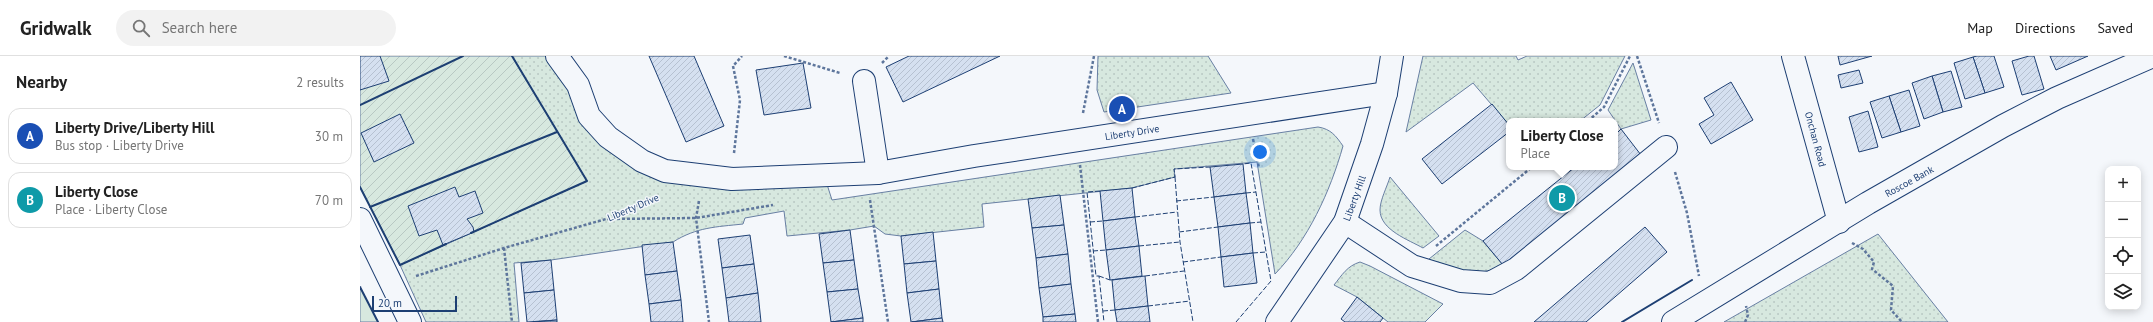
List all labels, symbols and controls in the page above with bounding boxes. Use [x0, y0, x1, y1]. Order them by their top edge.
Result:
search box [116, 10, 396, 46]
text: Gridwalk [20, 16, 92, 40]
icon: search [130, 17, 152, 39]
text: Search here [162, 18, 237, 37]
text: Map [1967, 19, 1993, 37]
text: Directions [2015, 19, 2075, 37]
text: Saved [2097, 19, 2133, 37]
text: Nearby [16, 71, 67, 93]
text: 2 results [296, 74, 344, 91]
pin: A [1109, 94, 1135, 124]
street label: Onchan Road [1802, 110, 1829, 168]
text: Liberty Drive/Liberty Hill [55, 118, 214, 137]
popup [1506, 118, 1618, 170]
street label: Liberty Drive [1104, 122, 1160, 143]
text: Liberty Close [1520, 126, 1604, 145]
text: A [26, 128, 34, 145]
text: 30 m [315, 128, 343, 145]
text: Bus stop · Liberty Drive [55, 137, 184, 154]
your location [1250, 142, 1270, 162]
text: Place [1520, 145, 1550, 162]
street label: Roscoe Bank [1883, 163, 1936, 200]
map controls [2105, 166, 2141, 310]
button: + [2105, 166, 2141, 202]
street label: Liberty Hill [1340, 173, 1369, 223]
text: Liberty Close [55, 182, 138, 201]
pin: B [1549, 183, 1575, 213]
street label: Liberty Drive [605, 191, 661, 224]
text: B [26, 192, 34, 209]
text: 70 m [315, 192, 343, 209]
text: Place · Liberty Close [55, 201, 167, 218]
button: − [2105, 202, 2141, 238]
button: locate [2105, 238, 2141, 274]
button: layers [2105, 274, 2141, 310]
scale bar [372, 294, 457, 313]
text: 20 m [378, 296, 402, 310]

